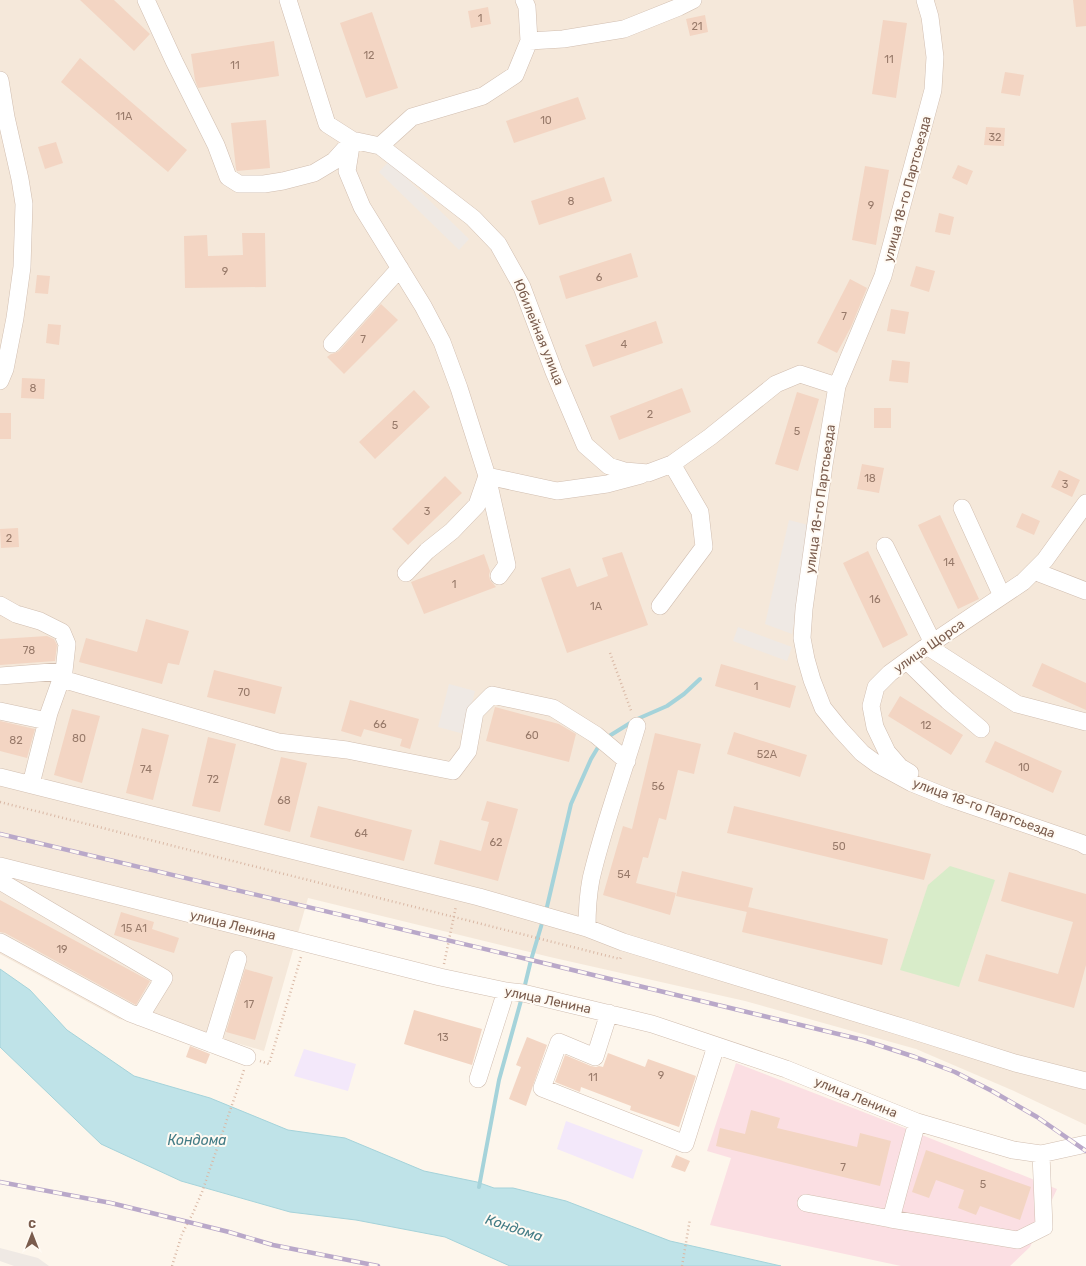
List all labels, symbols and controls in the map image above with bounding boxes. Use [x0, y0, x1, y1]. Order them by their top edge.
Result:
house number: 1 [478, 12, 482, 25]
house number: 21 [691, 20, 703, 33]
house number: 12 [363, 49, 375, 62]
house number: 11 [884, 53, 894, 66]
house number: 11 [230, 59, 240, 72]
house number: 11А [116, 110, 133, 123]
house number: 10 [540, 114, 552, 127]
street label: улица 18-го Партсьезда [880, 114, 934, 264]
house number: 32 [988, 131, 1002, 144]
house number: 8 [568, 195, 575, 208]
house number: 9 [868, 199, 874, 212]
house number: 9 [222, 265, 228, 278]
house number: 6 [596, 271, 603, 284]
street label: Юбилейная улица [511, 277, 567, 387]
house number: 7 [841, 310, 847, 323]
house number: 7 [360, 333, 366, 346]
house number: 4 [621, 338, 628, 351]
house number: 8 [30, 382, 37, 395]
house number: 2 [647, 408, 653, 421]
house number: 5 [392, 419, 399, 432]
street label: улица 18-го Партсьезда [802, 424, 838, 574]
house number: 5 [794, 425, 801, 438]
house number: 18 [864, 472, 876, 485]
house number: 3 [1062, 478, 1069, 491]
house number: 3 [424, 505, 431, 518]
house number: 2 [6, 532, 12, 545]
house number: 14 [943, 556, 955, 569]
house number: 1 [452, 578, 456, 591]
house number: 16 [869, 593, 881, 606]
house number: 1А [590, 600, 603, 613]
street label: улица Щорса [891, 616, 967, 676]
house number: 78 [23, 644, 35, 657]
house number: 1 [754, 680, 758, 693]
house number: 70 [238, 686, 250, 699]
house number: 66 [373, 718, 387, 731]
house number: 12 [920, 719, 932, 732]
house number: 60 [525, 729, 539, 742]
house number: 80 [72, 732, 86, 745]
house number: 82 [9, 734, 23, 747]
house number: 52А [757, 748, 778, 761]
house number: 10 [1018, 761, 1030, 774]
house number: 74 [140, 763, 152, 776]
house number: 72 [207, 773, 219, 786]
street label: улица 18-го Партсьезда [911, 775, 1057, 841]
house number: 56 [651, 780, 665, 793]
house number: 68 [277, 794, 291, 807]
house number: 64 [354, 827, 368, 840]
house number: 62 [489, 836, 503, 849]
house number: 50 [832, 840, 846, 853]
house number: 54 [617, 868, 631, 881]
street label: улица Ленина [189, 907, 277, 943]
house number: 15 А1 [121, 922, 147, 935]
house number: 19 [56, 943, 68, 956]
street label: улица Ленина [503, 984, 593, 1016]
house number: 17 [244, 998, 255, 1011]
house number: 13 [437, 1031, 449, 1044]
house number: 9 [658, 1069, 664, 1082]
house number: 11 [588, 1071, 598, 1084]
street label: улица Ленина [812, 1074, 900, 1120]
water label: Кондома [167, 1132, 227, 1149]
house number: 7 [840, 1161, 846, 1174]
house number: 5 [980, 1178, 987, 1191]
water label: Кондома [483, 1211, 545, 1245]
north arrow [12, 1214, 52, 1254]
text: С [28, 1218, 36, 1231]

